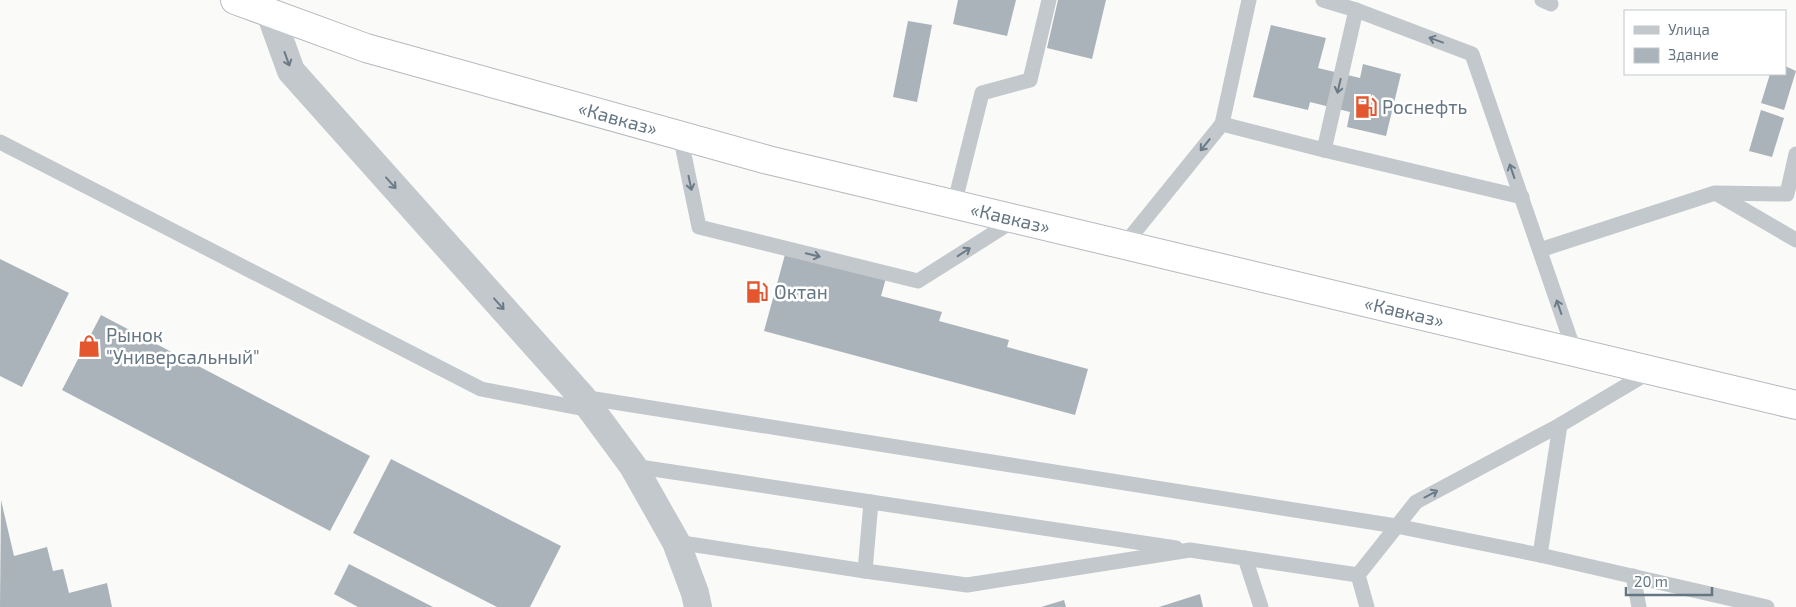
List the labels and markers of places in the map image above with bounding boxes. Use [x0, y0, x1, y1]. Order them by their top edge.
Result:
fuel station icon: Роснефть [1353, 94, 1379, 120]
place label: Роснефть [1382, 95, 1467, 118]
fuel station icon: Октан [744, 279, 770, 305]
place label: Октан [774, 280, 828, 303]
place label: Рынок "Универсальный" [106, 323, 260, 368]
shop icon: Рынок "Универсальный" [76, 333, 102, 359]

